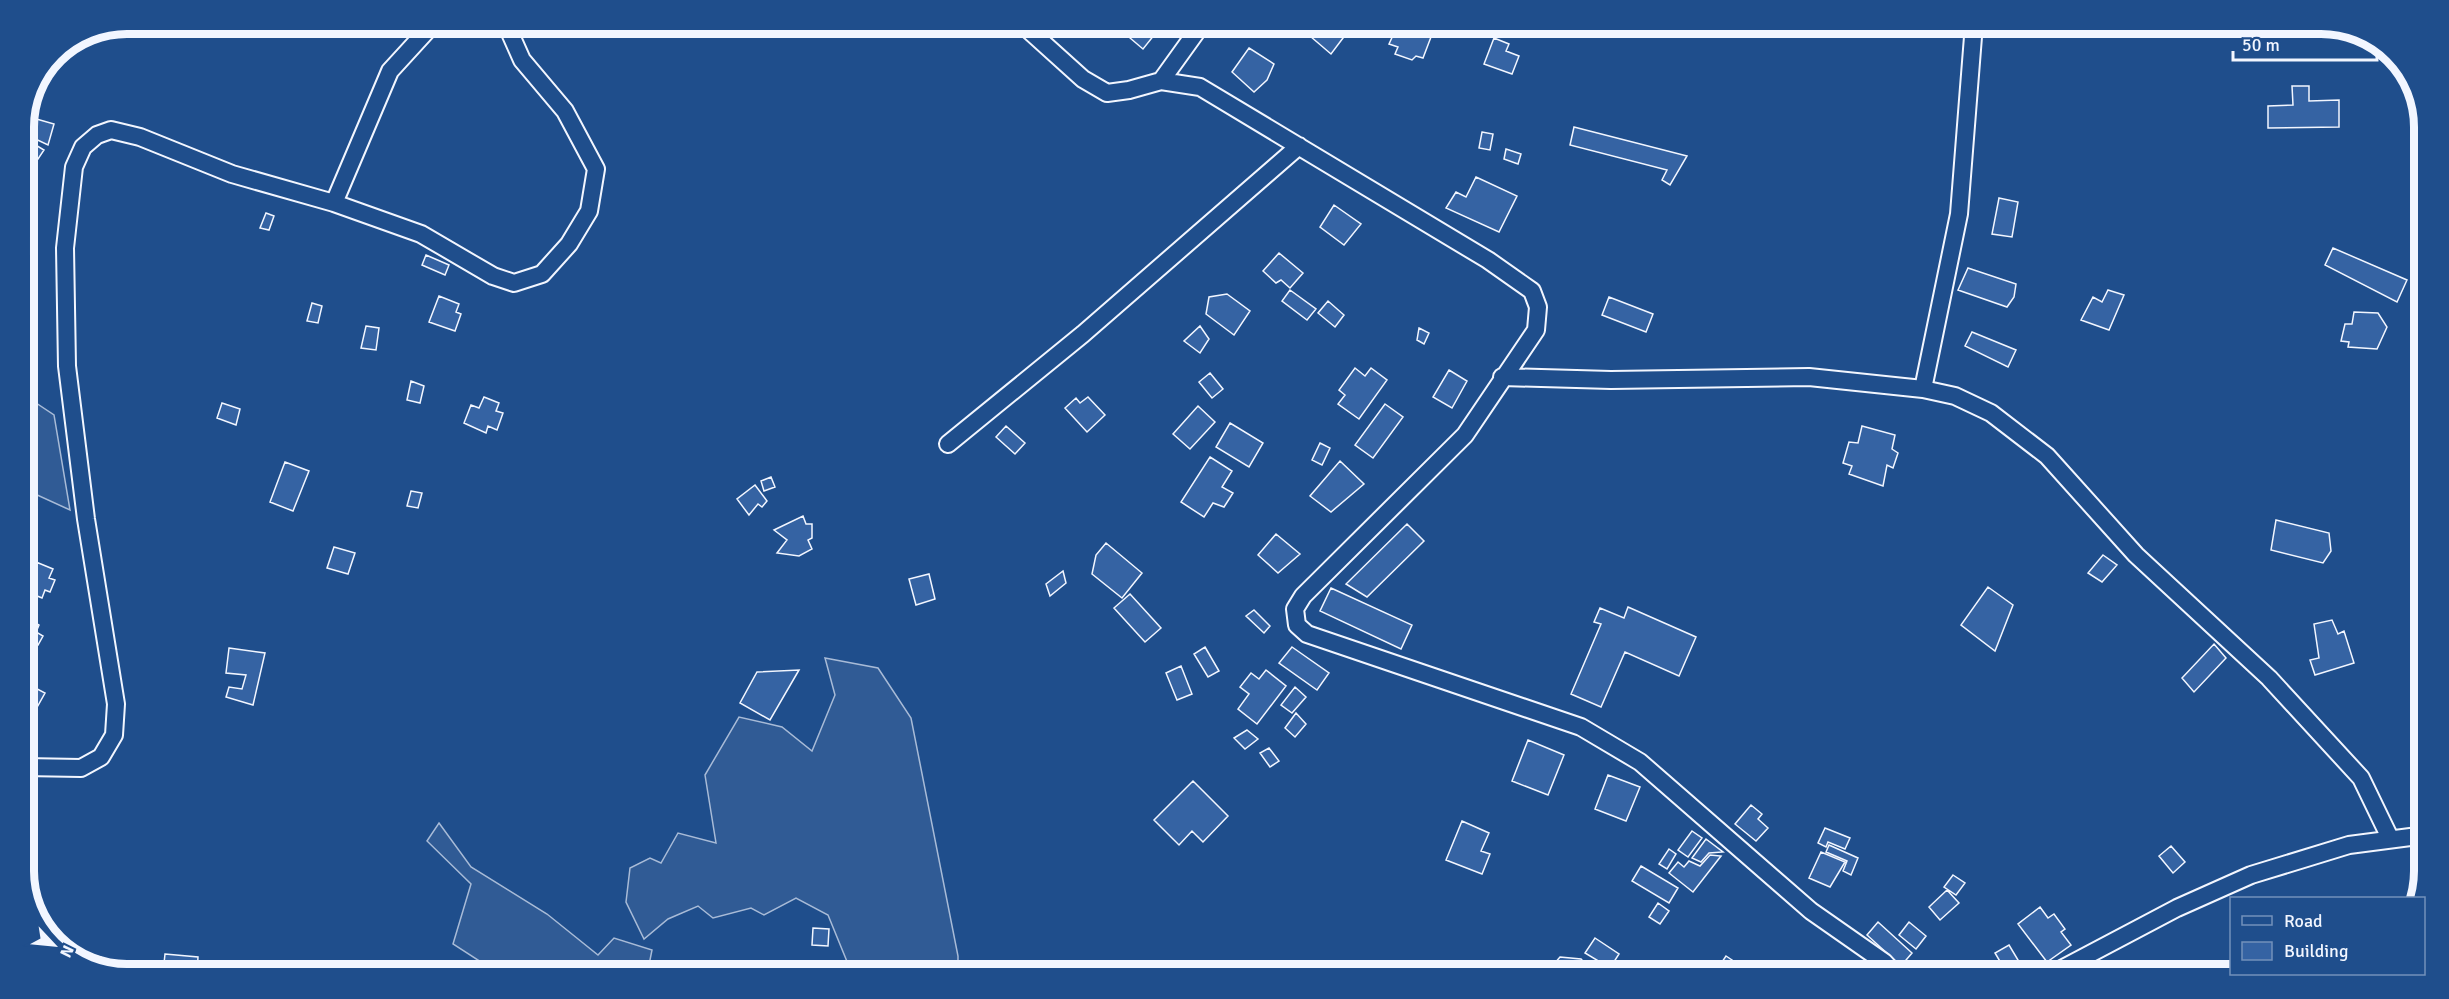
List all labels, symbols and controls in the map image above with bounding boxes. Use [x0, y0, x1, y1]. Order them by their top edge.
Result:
scale bar [2233, 24, 2377, 62]
text: 50 m [2242, 34, 2280, 56]
legend [2230, 897, 2425, 975]
text: Road [2284, 910, 2323, 932]
north arrow [24, 915, 84, 975]
text: Building [2284, 940, 2348, 962]
text: N [55, 942, 78, 961]

